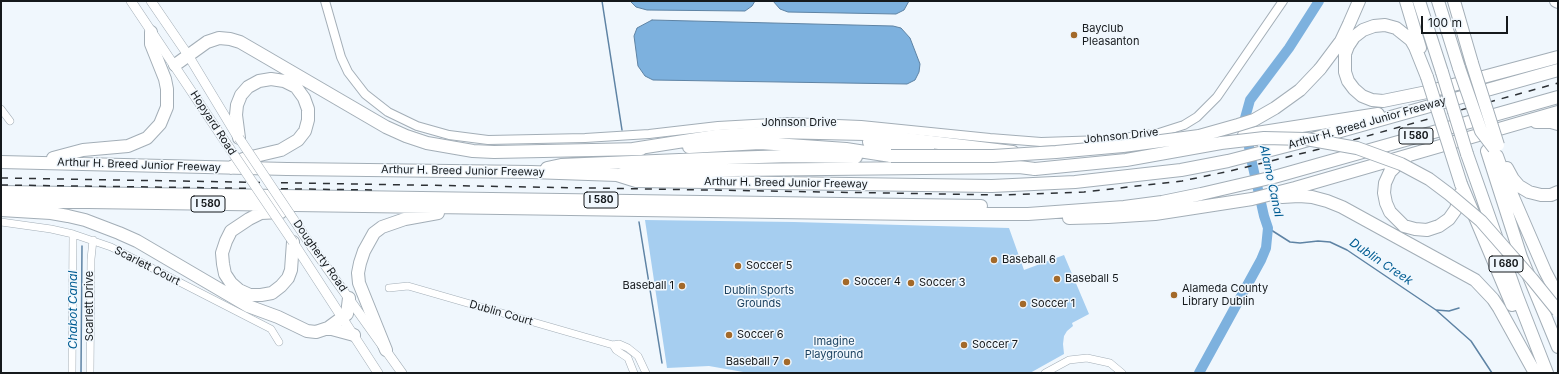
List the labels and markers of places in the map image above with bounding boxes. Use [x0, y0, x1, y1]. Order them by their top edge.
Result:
place label: Bayclub Pleasanton [1082, 22, 1139, 48]
marker: Bayclub Pleasanton [1069, 30, 1079, 40]
place label: Baseball 6 [1002, 253, 1056, 267]
marker: Baseball 6 [989, 255, 999, 265]
place label: Soccer 5 [746, 259, 793, 273]
marker: Soccer 5 [733, 261, 743, 271]
place label: Baseball 5 [1065, 272, 1119, 286]
marker: Baseball 5 [1052, 274, 1062, 284]
place label: Soccer 4 [854, 275, 901, 289]
place label: Soccer 3 [919, 276, 966, 290]
marker: Soccer 4 [841, 277, 851, 287]
marker: Soccer 3 [906, 278, 916, 288]
place label: Baseball 1 [622, 279, 674, 293]
marker: Baseball 1 [677, 281, 687, 291]
place label: Alameda County Library Dublin [1182, 282, 1268, 308]
marker: Alameda County Library Dublin [1169, 290, 1179, 300]
place label: Soccer 1 [1031, 297, 1075, 311]
marker: Soccer 1 [1018, 299, 1028, 309]
place label: Soccer 6 [737, 328, 784, 342]
marker: Soccer 6 [724, 330, 734, 340]
place label: Soccer 7 [972, 338, 1018, 352]
marker: Soccer 7 [959, 340, 969, 350]
place label: Baseball 7 [726, 355, 779, 369]
marker: Baseball 7 [782, 357, 792, 367]

